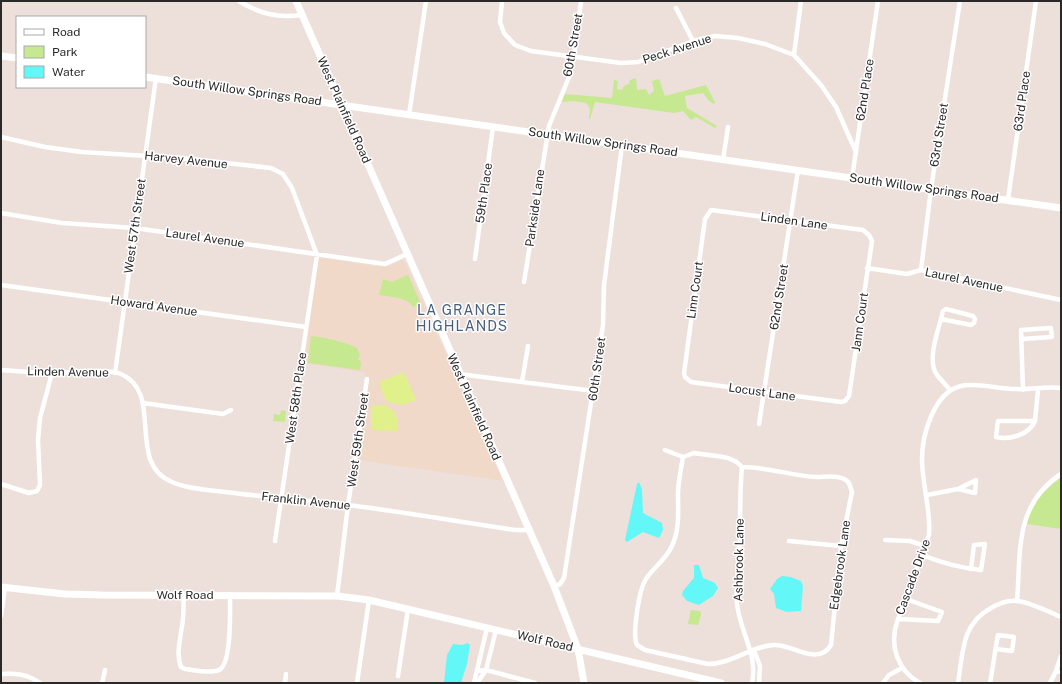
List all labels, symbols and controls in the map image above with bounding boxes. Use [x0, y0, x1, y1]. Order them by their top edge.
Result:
street label: 60th Street [561, 12, 586, 78]
legend [16, 16, 146, 88]
text: Road [52, 25, 80, 39]
street label: Peck Avenue [641, 31, 713, 67]
text: Park [52, 45, 78, 59]
street label: West Plainfield Road [314, 55, 374, 165]
street label: 62nd Place [853, 58, 877, 122]
text: Water [52, 65, 86, 79]
street label: 63rd Place [1011, 70, 1033, 132]
street label: South Willow Springs Road [171, 74, 323, 108]
street label: 63rd Street [927, 102, 951, 168]
street label: South Willow Springs Road [527, 125, 679, 159]
street label: Harvey Avenue [144, 149, 229, 171]
street label: 59th Place [473, 162, 495, 224]
street label: Parkside Lane [523, 168, 547, 248]
street label: South Willow Springs Road [848, 171, 1000, 205]
street label: West 57th Street [121, 177, 149, 274]
street label: Linden Lane [759, 209, 829, 233]
street label: Laurel Avenue [165, 226, 246, 250]
street label: Linn Court [684, 260, 706, 320]
street label: 62nd Street [767, 263, 791, 331]
street label: Laurel Avenue [924, 265, 1005, 295]
street label: Jann Court [849, 291, 871, 352]
street label: Howard Avenue [110, 293, 199, 319]
district label: LA GRANGE HIGHLANDS [416, 302, 508, 334]
street label: 60th Street [586, 336, 608, 402]
street label: West 58th Place [283, 351, 309, 445]
street label: West Plainfield Road [444, 352, 504, 462]
street label: Linden Avenue [27, 364, 109, 380]
street label: Locust Lane [728, 380, 797, 404]
street label: West 59th Street [344, 391, 372, 488]
street label: Franklin Avenue [261, 489, 351, 513]
street label: Ashbrook Lane [731, 518, 747, 602]
street label: Edgebrook Lane [827, 519, 853, 611]
street label: Cascade Drive [893, 537, 933, 617]
street label: Wolf Road [156, 588, 214, 602]
street label: Wolf Road [516, 628, 574, 654]

